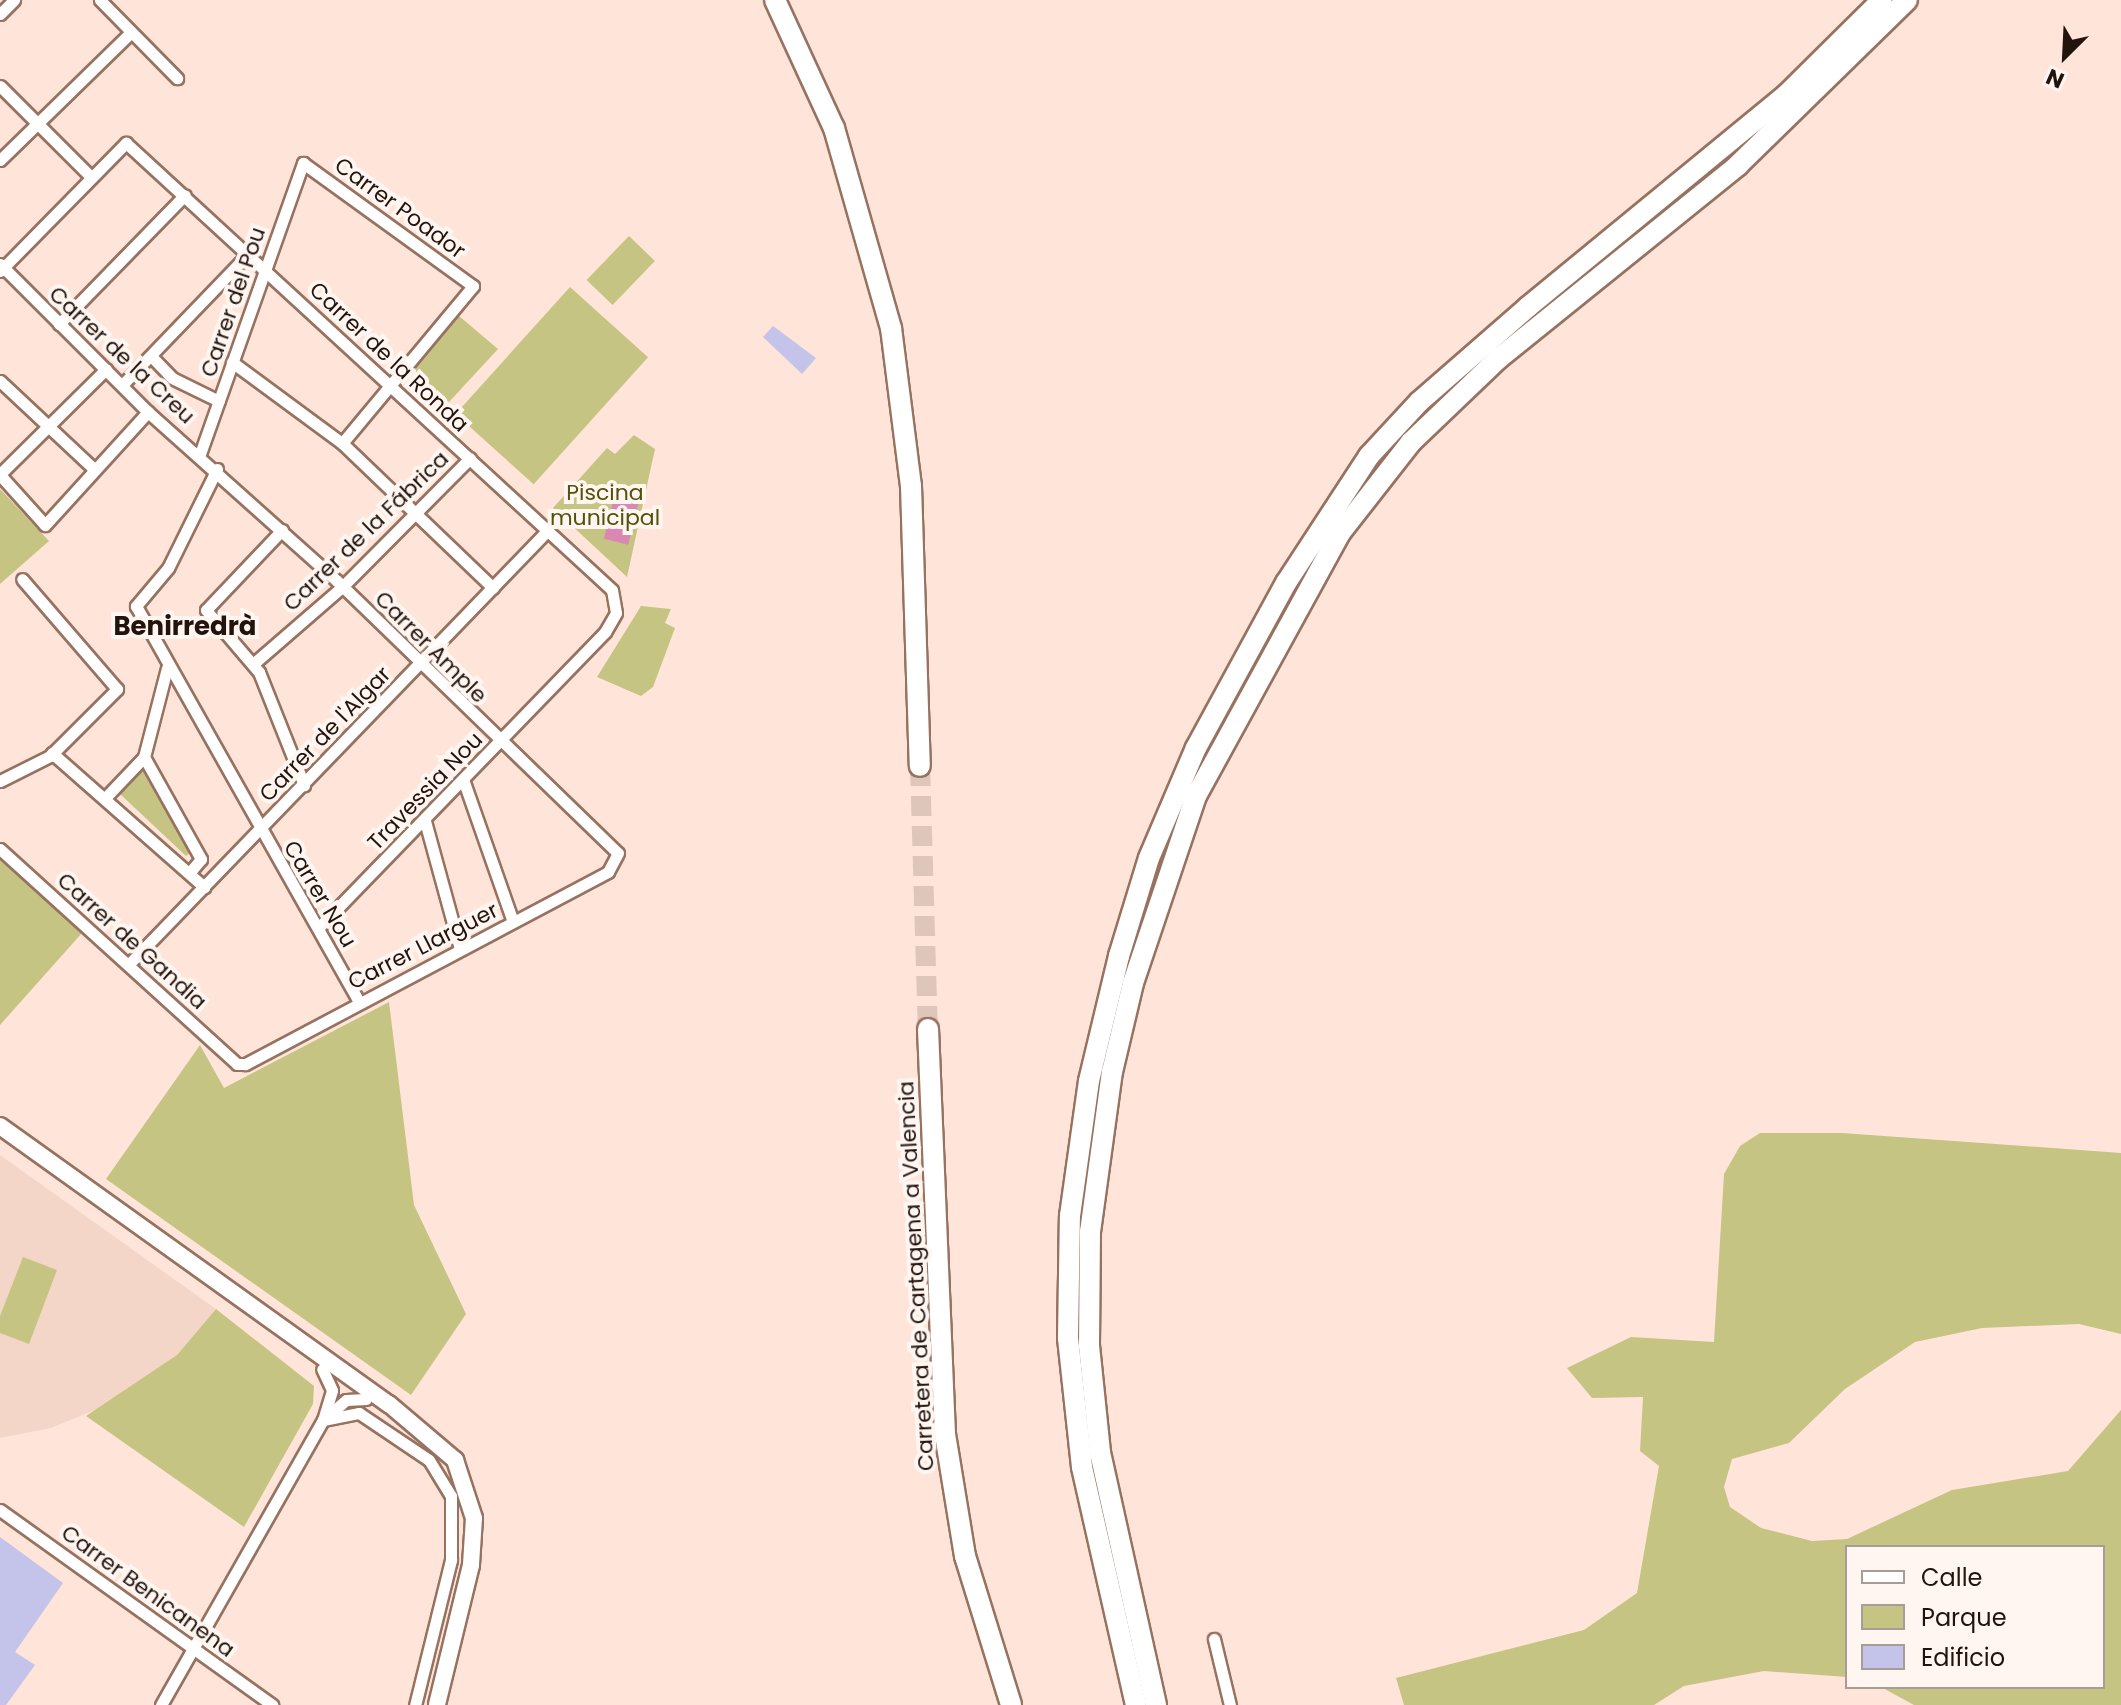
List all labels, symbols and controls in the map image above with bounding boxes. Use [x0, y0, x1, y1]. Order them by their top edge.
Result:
north arrow [2025, 16, 2105, 96]
text: N [2041, 61, 2069, 96]
street label: Carrer Poador [330, 152, 470, 264]
street label: Carrer del Pou [195, 224, 271, 380]
street label: Carrer de la Ronda [304, 276, 474, 438]
street label: Carrer de la Creu [44, 281, 200, 429]
street label: Carrer de la Fábrica [278, 445, 454, 617]
park label: Piscina municipal [550, 479, 660, 530]
street label: Carrer Ample [370, 586, 492, 708]
district label: Benirredrà [113, 611, 257, 643]
street label: Carrer de l'Algar [254, 661, 396, 807]
street label: Travessia Nou [362, 727, 488, 855]
street label: Carrer Nou [278, 836, 362, 952]
street label: Carrer de Gandia [52, 867, 212, 1015]
street label: Carrer Llarguer [344, 897, 502, 995]
street label: Carretera de Cartagena a Valencia [893, 1080, 939, 1472]
street label: Carrer Benicanena [56, 1519, 240, 1663]
legend [1845, 1545, 2105, 1689]
text: Calle [1921, 1561, 1982, 1594]
text: Parque [1921, 1601, 2007, 1634]
text: Edificio [1921, 1641, 2005, 1674]

